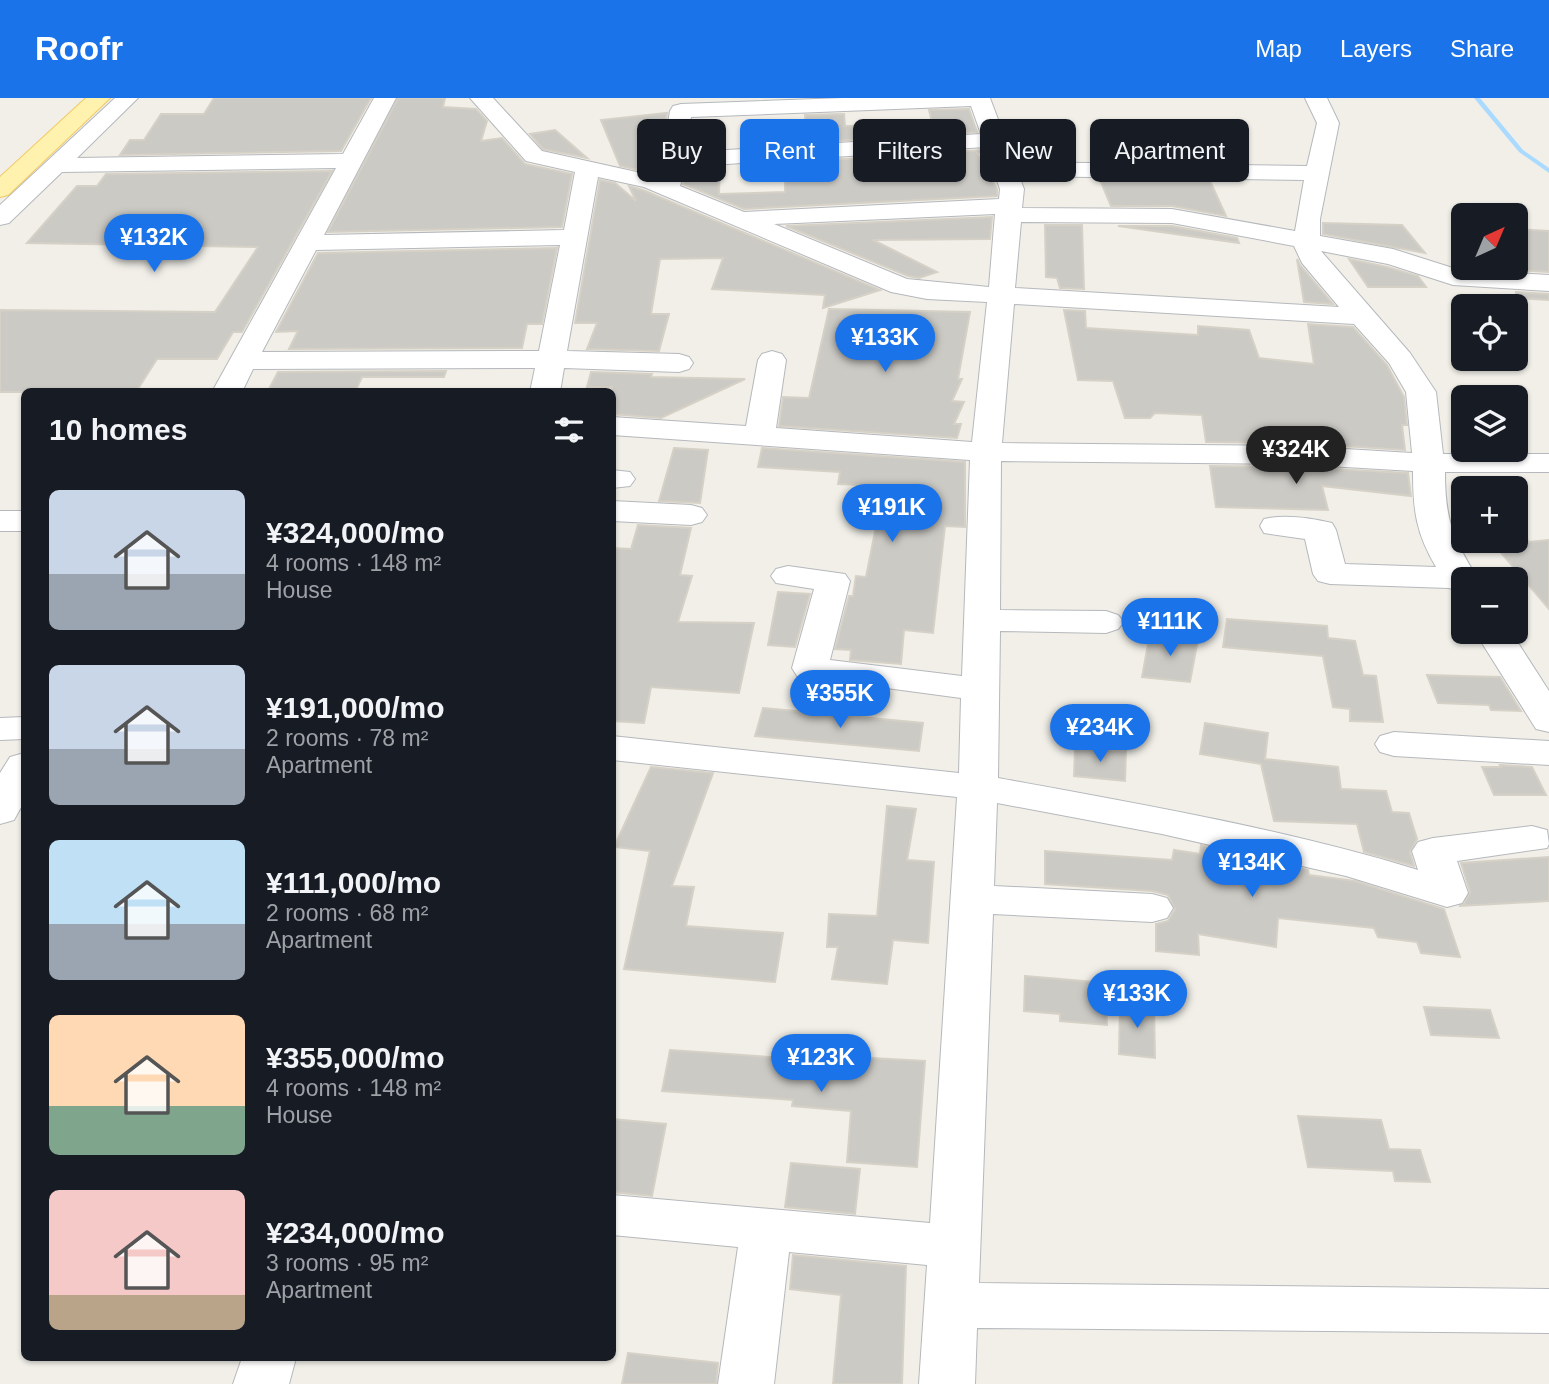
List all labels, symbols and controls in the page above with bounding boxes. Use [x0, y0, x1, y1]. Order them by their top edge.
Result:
text: Roofr [35, 30, 123, 67]
text: Map [1255, 35, 1302, 62]
text: Layers [1340, 35, 1412, 62]
text: Share [1450, 35, 1514, 62]
chip: Buy [637, 119, 726, 182]
chip: Rent [740, 119, 839, 182]
chip: Filters [853, 119, 966, 182]
chip: New [980, 119, 1076, 182]
chip: Apartment [1090, 119, 1249, 182]
north arrow [1451, 203, 1528, 280]
map controls [1451, 203, 1528, 644]
pin: ¥132K [105, 214, 203, 274]
text: ¥132K [120, 224, 188, 250]
button: locate [1451, 294, 1528, 371]
pin: ¥133K [836, 314, 934, 374]
text: ¥133K [851, 324, 919, 350]
button: layers [1451, 385, 1528, 462]
icon: filters [550, 411, 588, 449]
text: 10 homes [49, 413, 187, 446]
pin: ¥324K [1247, 426, 1345, 486]
text: ¥324K [1262, 436, 1330, 462]
button: + [1451, 476, 1528, 553]
pin: ¥191K [843, 484, 941, 544]
text: ¥191K [858, 494, 926, 520]
text: ¥324,000/mo [266, 516, 444, 549]
icon: home [105, 518, 189, 602]
text: 4 rooms · 148 m² [266, 550, 441, 576]
button: − [1451, 567, 1528, 644]
text: House [266, 577, 332, 603]
pin: ¥111K [1121, 598, 1219, 658]
text: ¥111K [1137, 608, 1203, 634]
pin: ¥355K [791, 670, 889, 730]
text: ¥355K [806, 680, 874, 706]
text: ¥191,000/mo [266, 691, 444, 724]
icon: home [105, 693, 189, 777]
pin: ¥234K [1051, 704, 1149, 764]
text: ¥234K [1066, 714, 1134, 740]
text: 2 rooms · 78 m² [266, 725, 428, 751]
text: Apartment [266, 752, 372, 778]
pin: ¥134K [1203, 840, 1301, 899]
text: ¥134K [1218, 849, 1286, 875]
text: ¥111,000/mo [266, 866, 441, 899]
icon: home [105, 868, 189, 952]
text: 2 rooms · 68 m² [266, 900, 428, 926]
text: Apartment [266, 927, 372, 953]
pin: ¥133K [1088, 970, 1186, 1030]
text: ¥133K [1103, 980, 1171, 1006]
pin: ¥123K [772, 1034, 870, 1094]
text: ¥355,000/mo [266, 1041, 444, 1074]
icon: home [105, 1043, 189, 1127]
text: ¥123K [787, 1044, 855, 1070]
text: 4 rooms · 148 m² [266, 1075, 441, 1101]
text: House [266, 1102, 332, 1128]
text: ¥234,000/mo [266, 1216, 444, 1249]
icon: home [105, 1218, 189, 1302]
text: 3 rooms · 95 m² [266, 1250, 428, 1276]
text: Apartment [266, 1277, 372, 1303]

